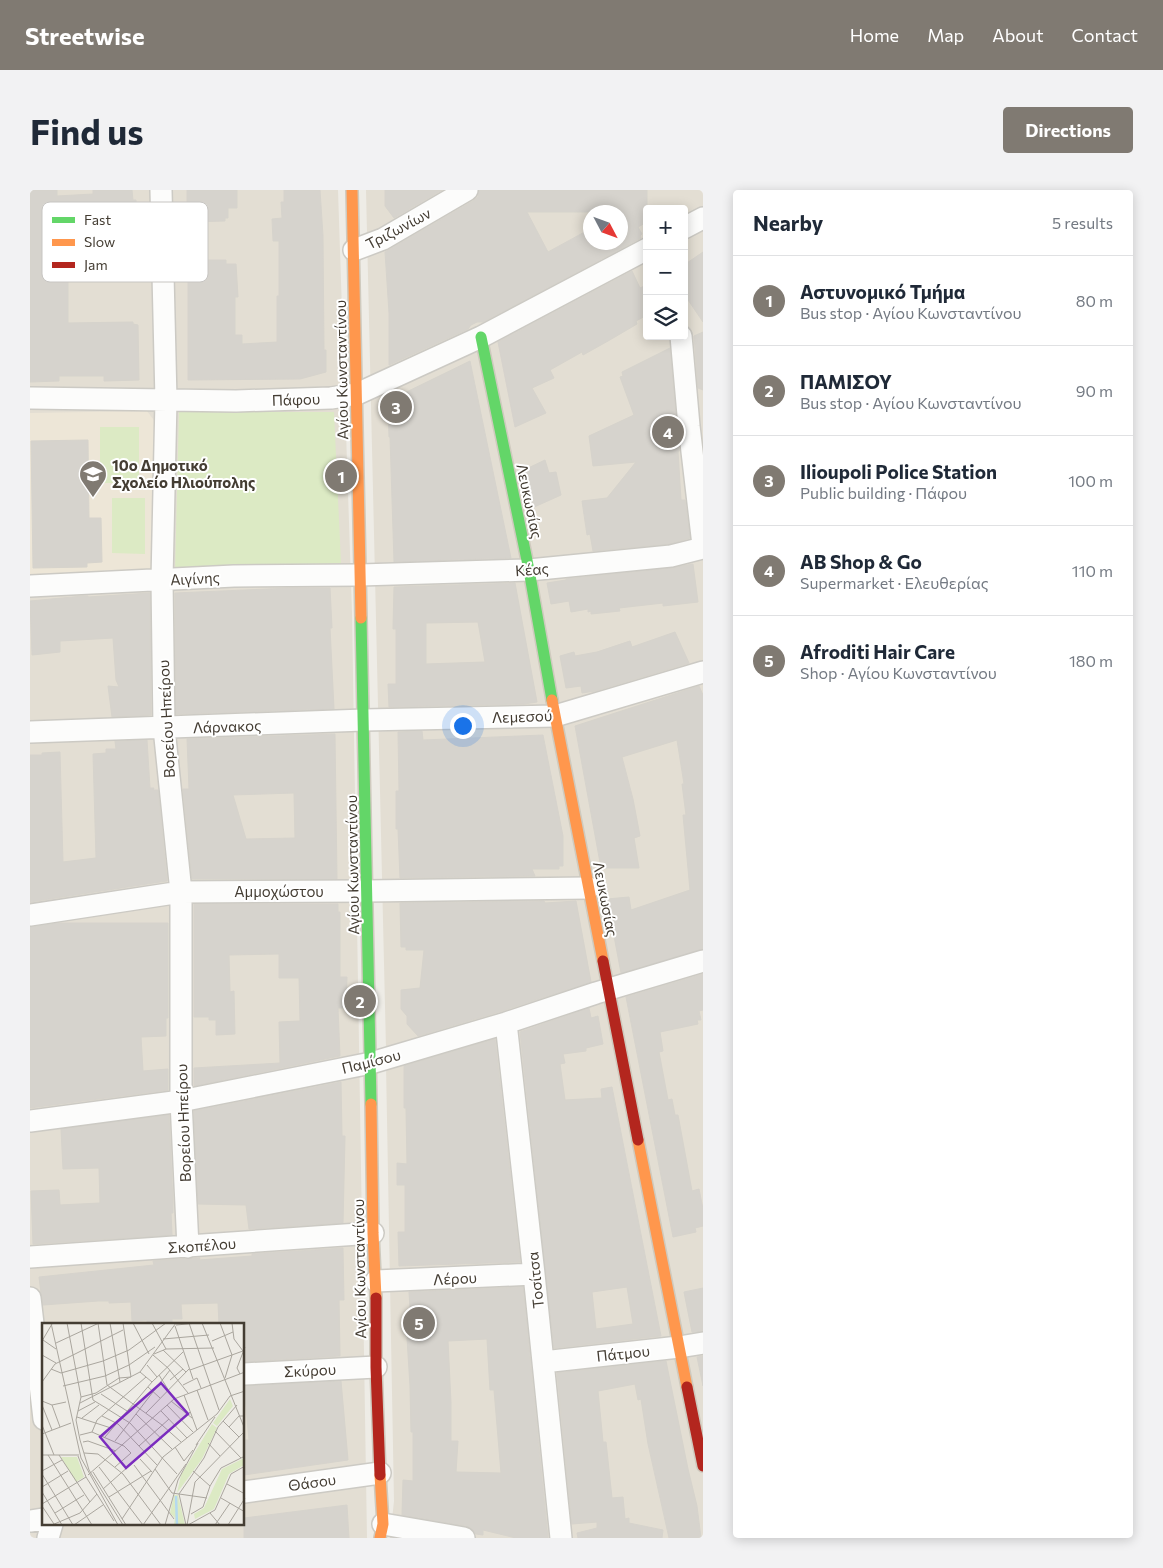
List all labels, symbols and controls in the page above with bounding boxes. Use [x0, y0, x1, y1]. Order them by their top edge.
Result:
text: Streetwise [25, 21, 145, 50]
text: Home [850, 24, 899, 46]
text: Map [927, 24, 964, 46]
text: About [992, 24, 1044, 46]
text: Contact [1072, 24, 1138, 46]
button: Directions [1003, 107, 1133, 153]
text: Find us [30, 109, 144, 152]
legend [42, 202, 208, 282]
street label: Τριζωνίων [362, 203, 434, 253]
north arrow [583, 205, 628, 250]
map controls [643, 205, 688, 340]
button: + [643, 205, 688, 250]
text: Nearby [753, 210, 823, 235]
text: Fast [84, 211, 111, 228]
text: 5 results [1052, 213, 1113, 232]
text: Slow [84, 233, 115, 250]
button: − [643, 250, 688, 295]
text: Jam [84, 256, 108, 273]
text: Αστυνομικό Τμήμα [800, 280, 965, 303]
text: 1 [765, 291, 773, 310]
text: 80 m [1076, 291, 1113, 310]
button: layers [643, 295, 688, 340]
street label: Αγίου Κωνσταντίνου [331, 300, 351, 440]
text: Bus stop · Αγίου Κωνσταντίνου [800, 303, 1021, 322]
text: ΠΑΜΙΣΟΥ [800, 370, 892, 393]
text: 2 [764, 381, 774, 400]
text: 90 m [1076, 381, 1113, 400]
pin: 3 [380, 388, 412, 426]
street label: Πάφου [271, 389, 321, 409]
text: Bus stop · Αγίου Κωνσταντίνου [800, 393, 1021, 412]
pin: 4 [652, 413, 684, 451]
place label: 10ο Δημοτικό Σχολείο Ηλιούπολης [112, 456, 255, 491]
pin: 1 [325, 457, 357, 495]
school or university icon: 10ο Δημοτικό Σχολείο Ηλιούπολης [78, 459, 108, 498]
text: Ilioupoli Police Station [800, 460, 997, 483]
street label: Λευκωσίας [513, 462, 547, 540]
text: 3 [764, 471, 774, 490]
text: 100 m [1068, 471, 1113, 490]
text: Public building · Πάφου [800, 483, 967, 502]
text: ΑΒ Shop & Go [800, 550, 922, 573]
street label: Κέας [515, 559, 549, 579]
text: 4 [764, 561, 774, 580]
text: 110 m [1072, 561, 1113, 580]
street label: Αιγίνης [170, 568, 220, 588]
text: Supermarket · Ελευθερίας [800, 573, 989, 592]
text: Afroditi Hair Care [800, 640, 955, 663]
text: 5 [764, 651, 774, 670]
text: 180 m [1069, 651, 1113, 670]
street label: Βορείου Ηπείρου [154, 659, 178, 779]
text: Shop · Αγίου Κωνσταντίνου [800, 663, 997, 682]
street label: Λεμεσού [491, 706, 553, 726]
your location [450, 713, 476, 739]
street label: Λάρνακος [192, 716, 262, 736]
street label: Αγίου Κωνσταντίνου [342, 795, 362, 935]
street label: Λευκωσίας [590, 860, 622, 938]
street label: Αμμοχώστου [234, 882, 324, 900]
pin: 2 [344, 982, 376, 1020]
street label: Παμίσου [340, 1045, 402, 1077]
street label: Βορείου Ηπείρου [172, 1063, 194, 1183]
street label: Αγίου Κωνσταντίνου [349, 1199, 369, 1339]
street label: Σκοπέλου [167, 1234, 237, 1256]
street label: Τοσίτσα [523, 1251, 547, 1309]
street label: Λέρου [433, 1268, 477, 1288]
pin: 5 [403, 1304, 435, 1342]
inset map [42, 1323, 245, 1526]
street label: Πάτμου [595, 1341, 651, 1365]
street label: Σκύρου [283, 1360, 337, 1380]
street label: Θάσου [287, 1470, 337, 1494]

